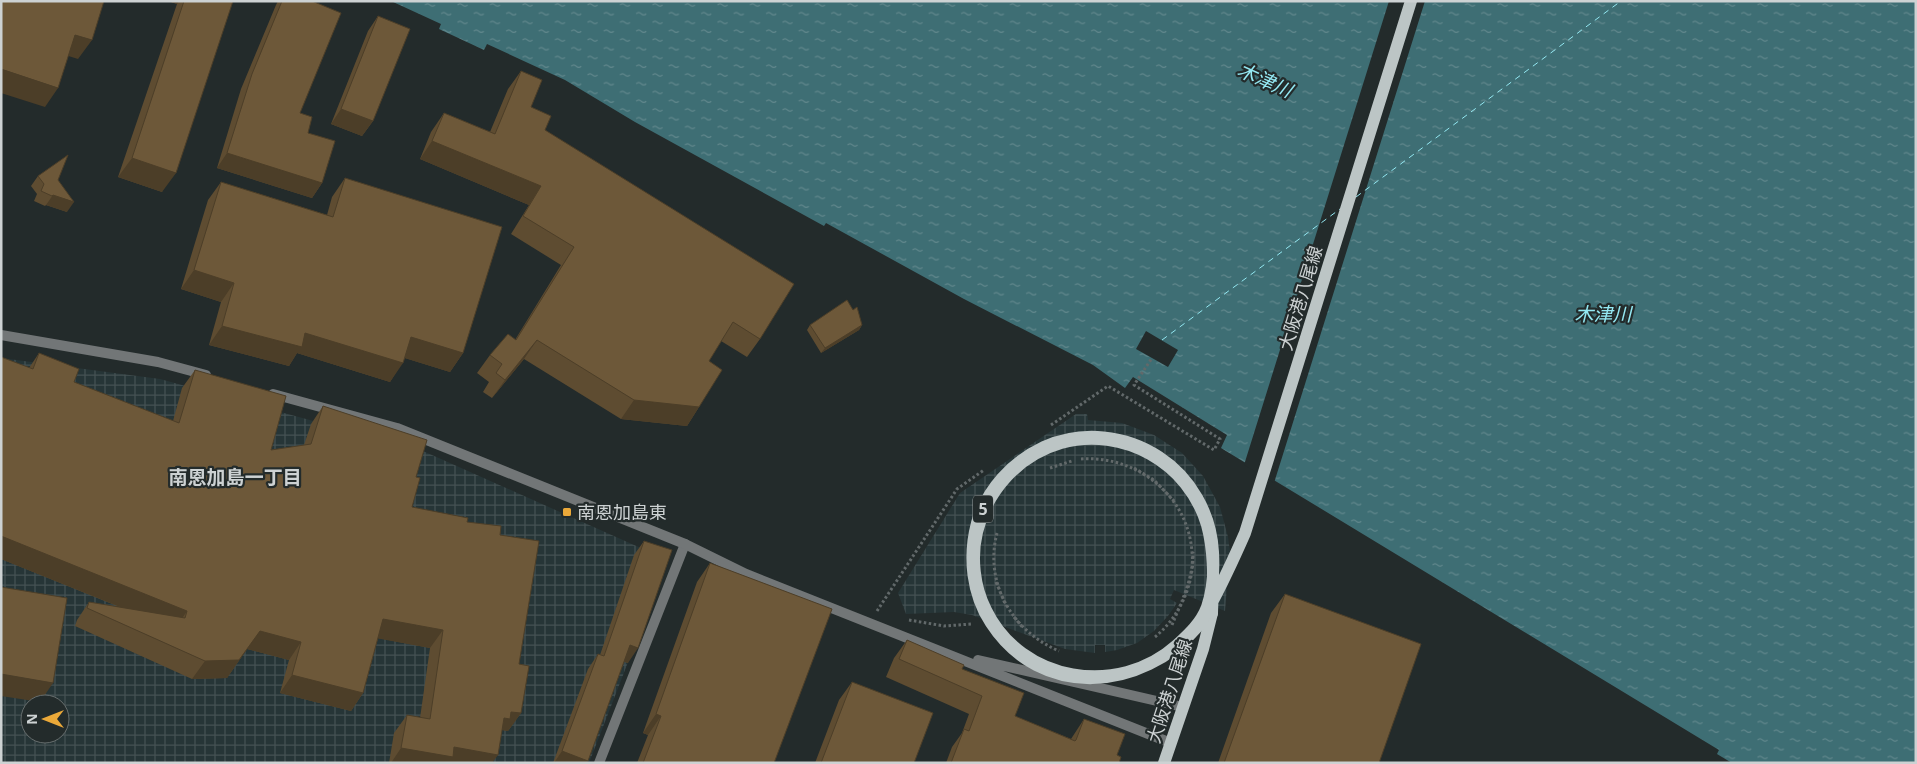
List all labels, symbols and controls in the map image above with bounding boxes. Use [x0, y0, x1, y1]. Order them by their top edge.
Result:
water label: 木津川 [1234, 57, 1298, 104]
street label: 大阪港八尾線 [1273, 243, 1327, 353]
water label: 木津川 [1574, 301, 1633, 327]
district label: 南恩加島一丁目 [168, 464, 302, 490]
road number: 5 [973, 496, 993, 522]
place label: 南恩加島東 [577, 500, 667, 524]
marker: 南恩加島東 [561, 506, 573, 518]
street label: 大阪港八尾線 [1141, 636, 1197, 746]
north arrow [20, 694, 70, 744]
text: N [22, 713, 41, 725]

